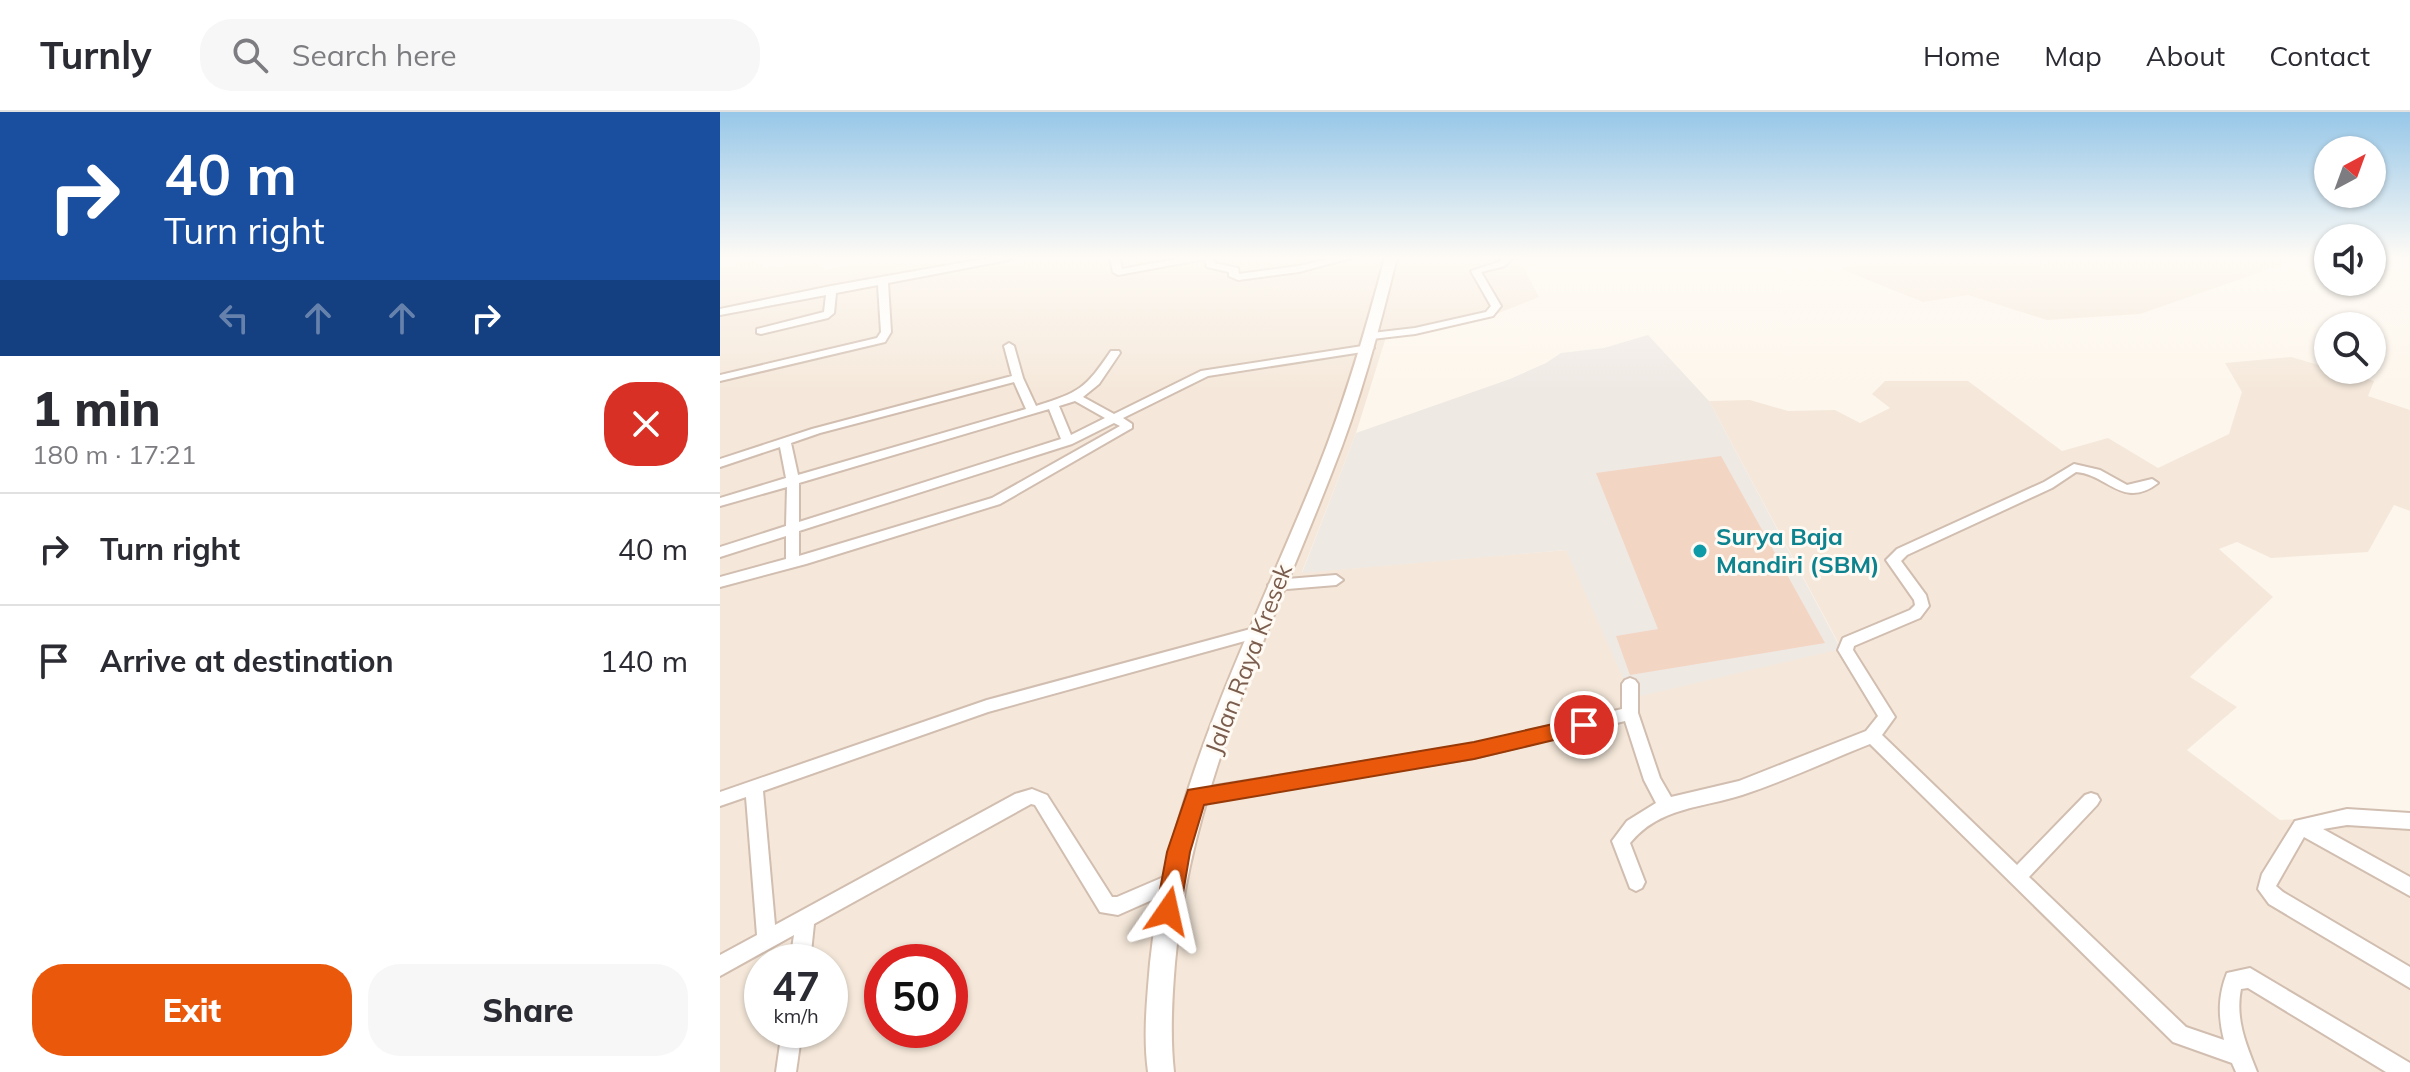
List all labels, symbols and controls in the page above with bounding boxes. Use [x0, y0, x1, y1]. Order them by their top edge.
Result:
search box [200, 19, 760, 91]
text: Turnly [40, 31, 152, 79]
icon: search [228, 33, 272, 77]
text: Search here [292, 36, 457, 74]
text: Home [1923, 38, 2000, 73]
text: Map [2044, 38, 2102, 73]
text: About [2146, 38, 2225, 73]
text: Contact [2269, 38, 2370, 73]
north arrow [2314, 136, 2386, 208]
map controls [2314, 136, 2386, 384]
text: 40 m [164, 139, 297, 209]
icon: right [32, 144, 136, 248]
text: Turn right [164, 208, 325, 253]
button: sound [2314, 224, 2386, 296]
icon: left [212, 296, 256, 340]
icon: ahead [296, 296, 340, 340]
icon: ahead [380, 296, 424, 340]
icon: right [464, 296, 508, 340]
button: search [2314, 312, 2386, 384]
text: 1 min [32, 378, 161, 438]
button: close [604, 382, 688, 466]
text: 180 m · 17:21 [32, 438, 196, 471]
place label: Surya Baja Mandiri (SBM) [1716, 521, 1880, 579]
icon: right [32, 527, 76, 571]
text: Turn right [100, 530, 240, 568]
text: 40 m [618, 530, 688, 568]
marker: Surya Baja Mandiri (SBM) [1691, 542, 1709, 560]
street label: Jalan Raya Kresek [1198, 559, 1298, 758]
icon: arrive [32, 639, 76, 683]
text: Arrive at destination [100, 642, 394, 680]
text: 140 m [600, 642, 688, 680]
pin [1550, 691, 1618, 759]
icon: arrive [1562, 703, 1606, 747]
position arrow [1126, 869, 1210, 953]
speed limit sign: 50 [864, 944, 968, 1048]
text: 47 [772, 961, 820, 1011]
button: Exit [32, 964, 352, 1056]
button: Share [368, 964, 688, 1056]
text: km/h [773, 1003, 819, 1028]

